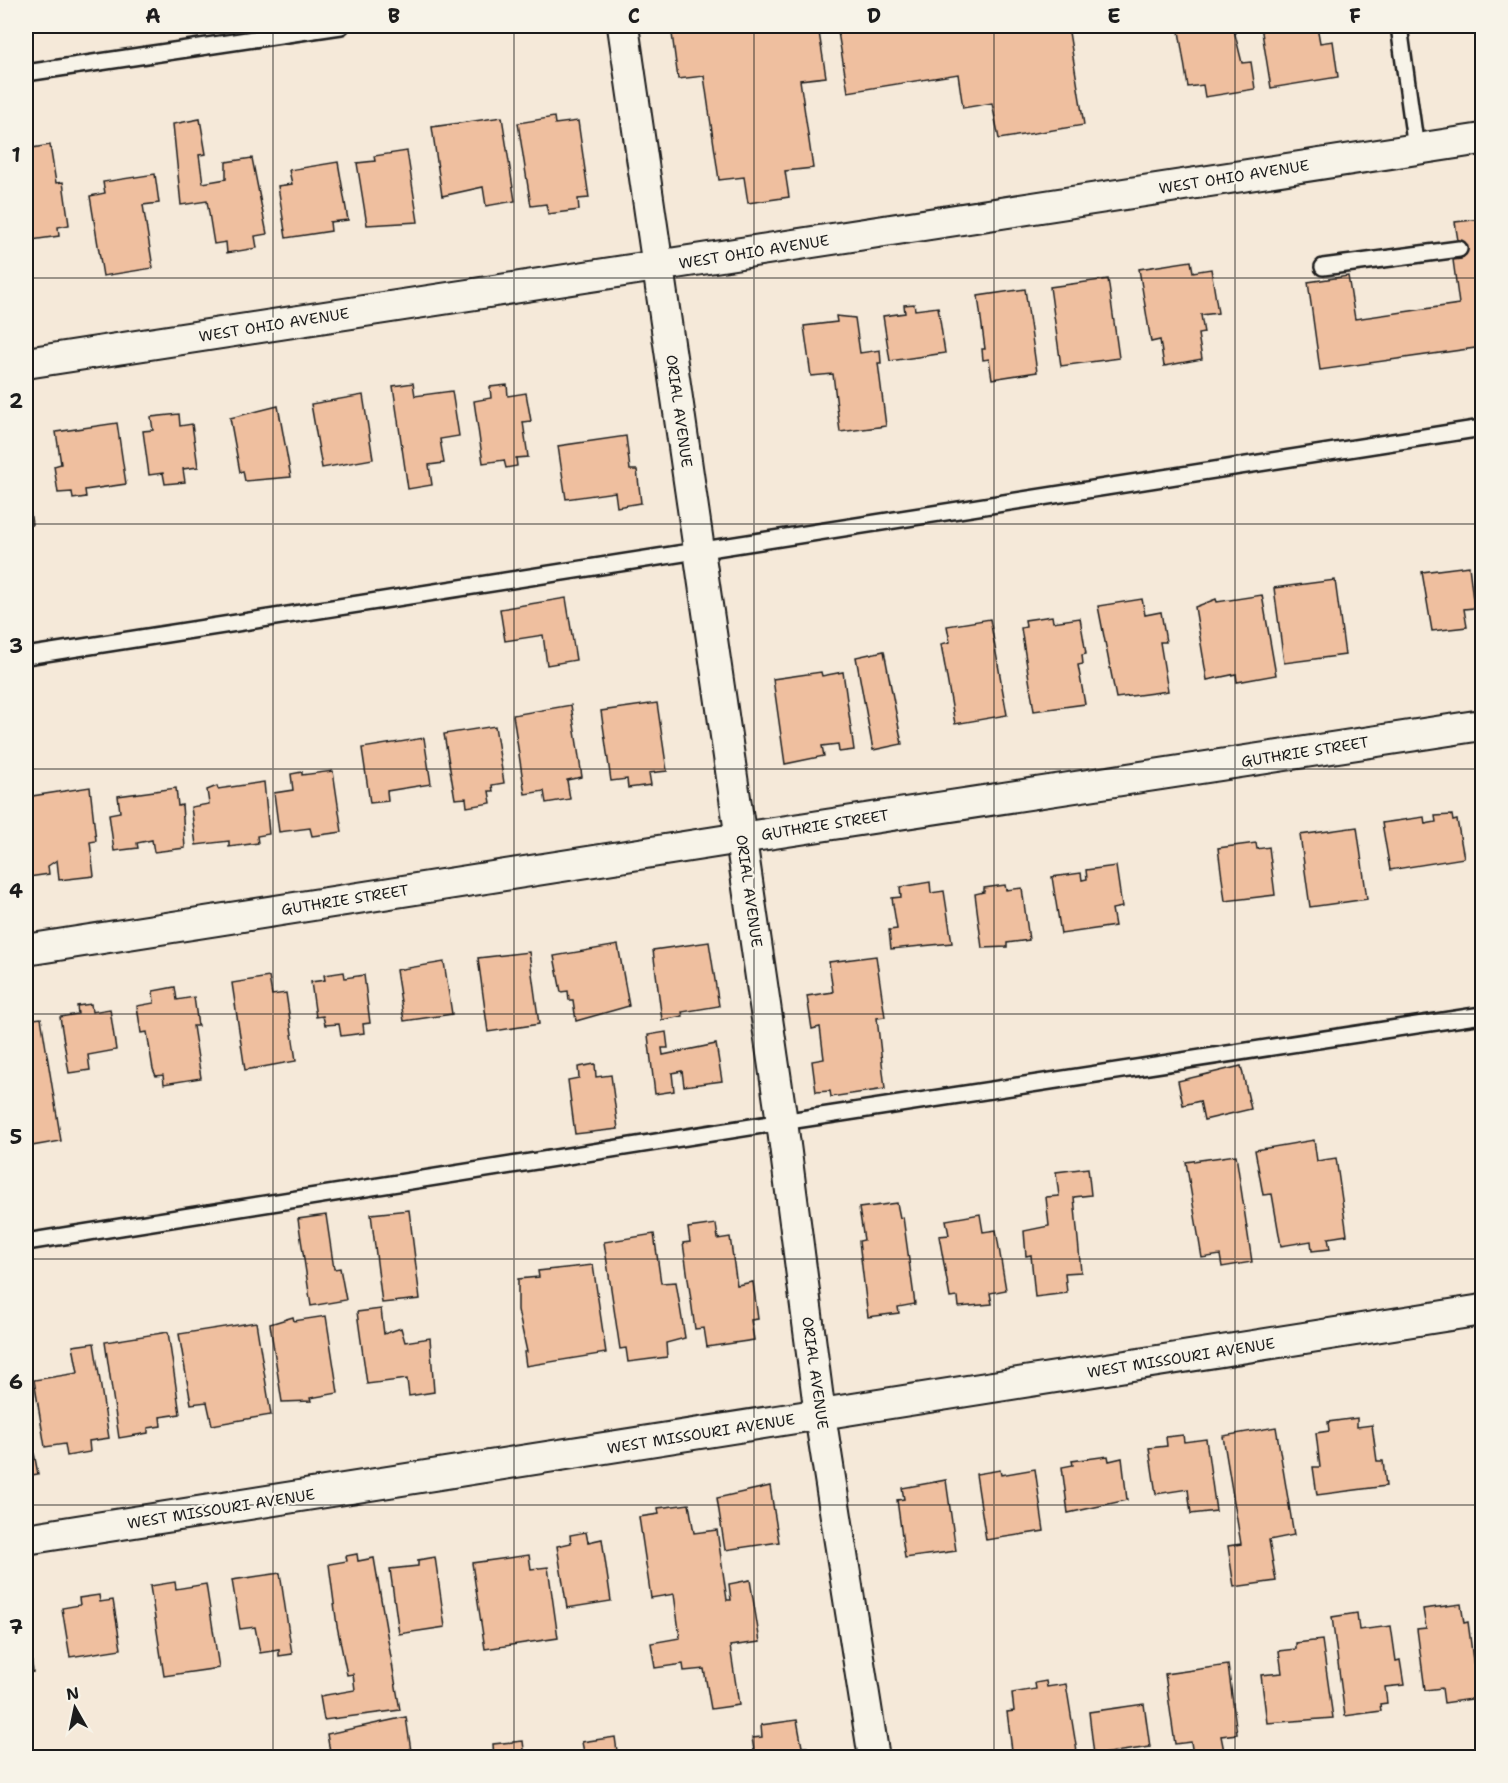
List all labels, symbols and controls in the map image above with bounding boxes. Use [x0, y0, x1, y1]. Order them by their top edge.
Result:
text: A [145, 3, 161, 29]
text: B [388, 3, 400, 29]
text: C [628, 3, 640, 29]
text: D [867, 3, 881, 29]
text: E [1107, 3, 1121, 29]
text: F [1349, 3, 1361, 29]
text: 1 [11, 142, 21, 168]
street label: WEST OHIO AVENUE [1158, 155, 1310, 199]
street label: WEST OHIO AVENUE [678, 230, 830, 274]
street label: WEST OHIO AVENUE [198, 303, 350, 347]
street label: ORIAL AVENUE [661, 353, 697, 469]
text: 2 [9, 388, 23, 414]
text: 3 [9, 633, 23, 659]
street label: GUTHRIE STREET [1240, 732, 1370, 772]
street label: GUTHRIE STREET [760, 805, 890, 845]
street label: ORIAL AVENUE [731, 833, 767, 949]
text: 4 [9, 878, 23, 904]
street label: GUTHRIE STREET [280, 880, 410, 920]
text: 5 [10, 1124, 22, 1150]
street label: ORIAL AVENUE [797, 1315, 833, 1431]
street label: WEST MISSOURI AVENUE [1086, 1333, 1276, 1383]
text: 6 [9, 1369, 23, 1395]
street label: WEST MISSOURI AVENUE [606, 1409, 796, 1459]
street label: WEST MISSOURI AVENUE [126, 1484, 316, 1534]
text: 7 [9, 1614, 23, 1640]
north arrow [45, 1678, 105, 1738]
text: N [65, 1682, 81, 1705]

